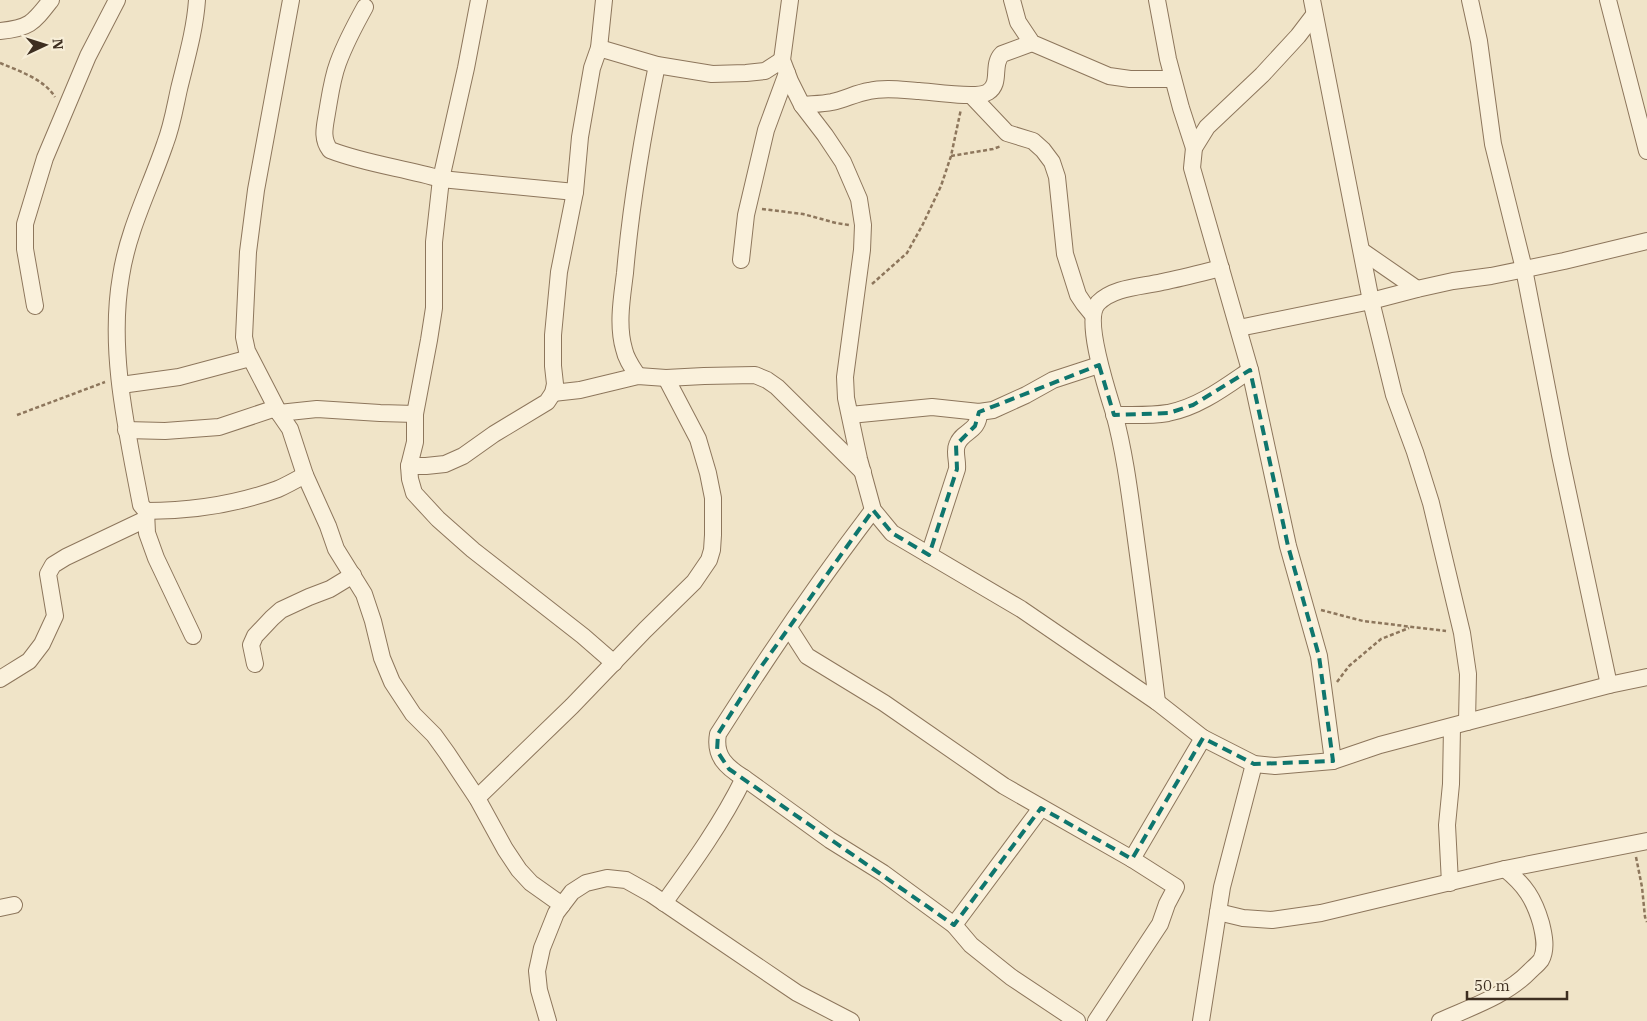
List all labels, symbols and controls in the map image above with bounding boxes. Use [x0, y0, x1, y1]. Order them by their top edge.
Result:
north arrow [20, 20, 70, 70]
text: N [49, 38, 67, 50]
scale bar [1467, 968, 1567, 1000]
text: 50 m [1474, 976, 1510, 995]

